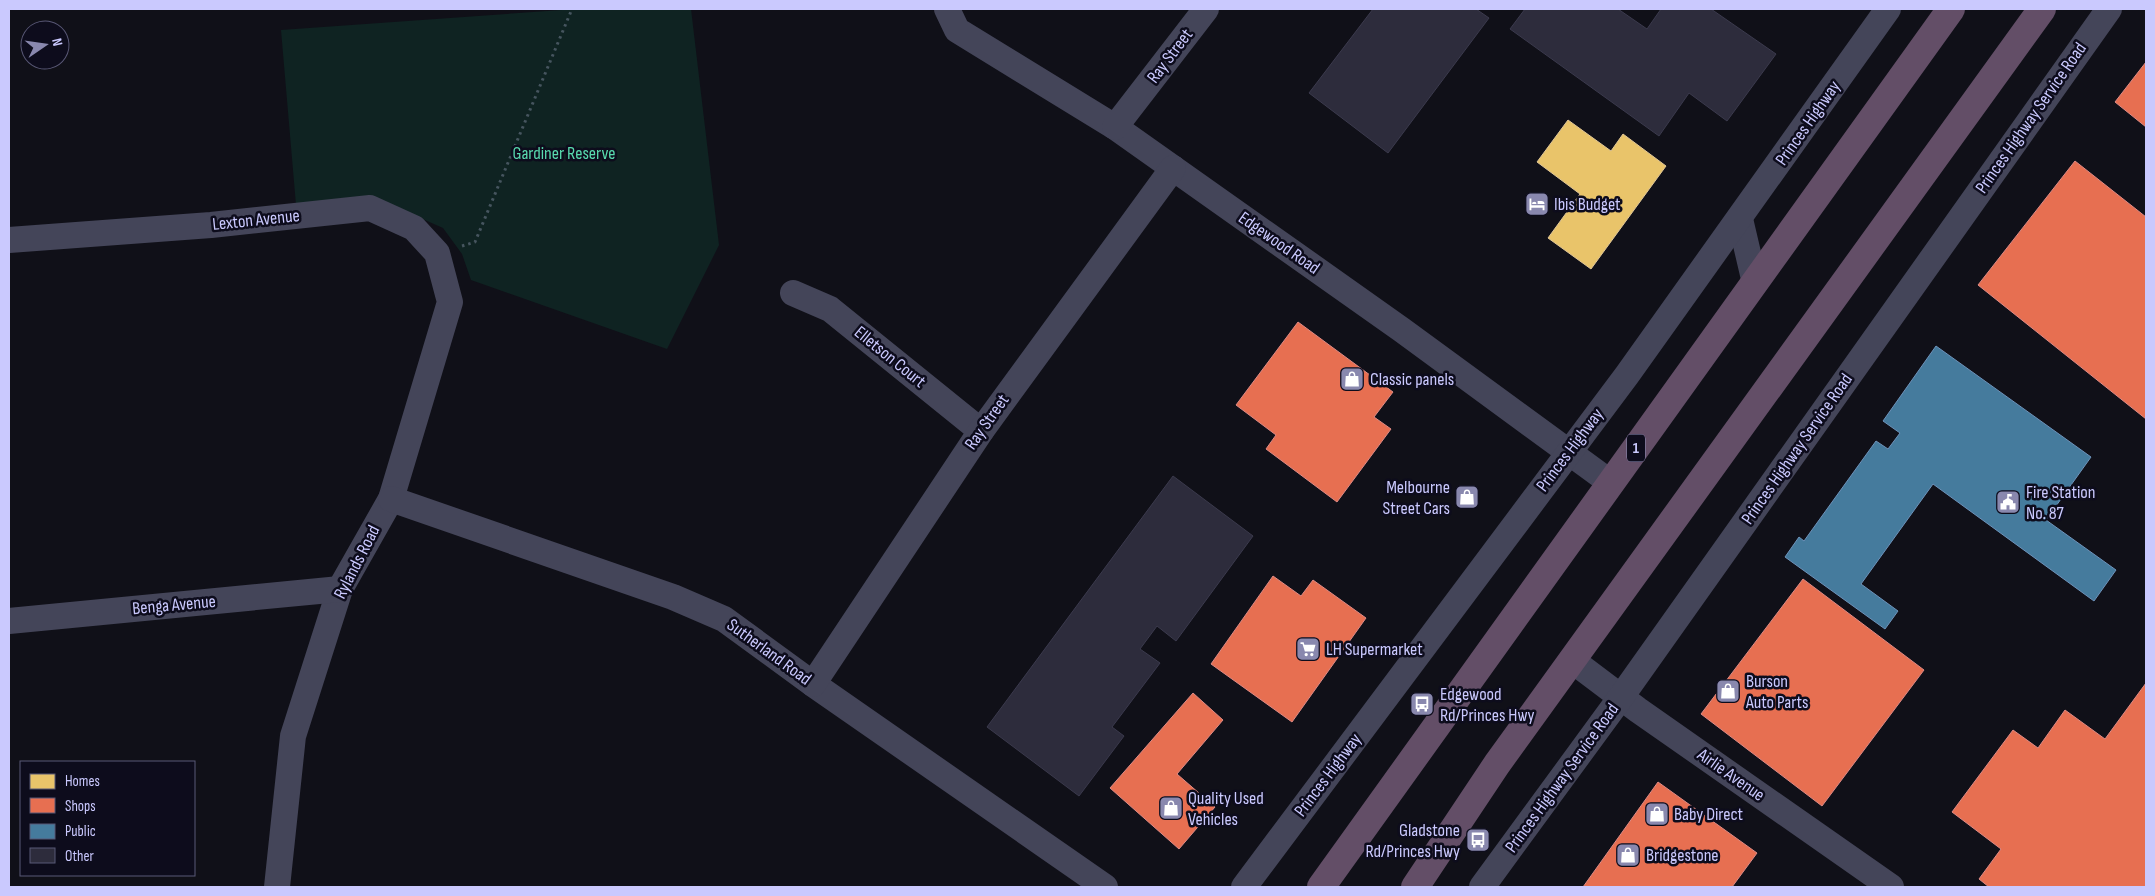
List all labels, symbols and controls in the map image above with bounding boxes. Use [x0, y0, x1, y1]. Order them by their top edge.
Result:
north arrow [20, 20, 70, 70]
street label: Ray Street [1143, 24, 1198, 87]
text: N [48, 37, 66, 48]
street label: Princes Highway Service Road [1971, 39, 2091, 197]
street label: Princes Highway [1771, 77, 1845, 169]
park label: Gardiner Reserve [513, 143, 615, 164]
hotel icon: Ibis Budget [1524, 191, 1550, 217]
place label: Ibis Budget [1554, 194, 1621, 215]
street label: Lexton Avenue [211, 205, 301, 235]
street label: Edgewood Road [1234, 207, 1324, 279]
street label: Elletson Court [850, 322, 930, 392]
shop icon: Classic panels [1339, 366, 1365, 392]
place label: Classic panels [1370, 369, 1454, 390]
street label: Princes Highway Service Road [1737, 370, 1857, 528]
street label: Ray Street [960, 390, 1014, 454]
street label: Princes Highway [1532, 404, 1608, 496]
road number: 1 [1627, 434, 1645, 462]
place label: Melbourne Street Cars [1382, 477, 1450, 519]
place label: Fire Station No. 87 [2026, 482, 2095, 524]
shop icon: Melbourne Street Cars [1454, 484, 1480, 510]
public building icon: Fire Station No. 87 [1995, 489, 2021, 515]
street label: Rylands Road [330, 522, 384, 602]
street label: Benga Avenue [131, 591, 217, 619]
street label: Sutherland Road [723, 614, 815, 690]
supermarket icon: LH Supermarket [1295, 636, 1321, 662]
place label: LH Supermarket [1326, 639, 1423, 660]
place label: Burson Auto Parts [1745, 671, 1808, 713]
shop icon: Burson Auto Parts [1715, 678, 1741, 704]
place label: Edgewood Rd/Princes Hwy [1440, 684, 1535, 726]
bus stop icon: Edgewood Rd/Princes Hwy [1409, 691, 1435, 717]
street label: Princes Highway Service Road [1501, 699, 1623, 857]
street label: Princes Highway [1290, 729, 1366, 821]
street label: Airlie Avenue [1692, 744, 1769, 806]
legend [20, 761, 195, 876]
text: Homes [65, 772, 100, 791]
place label: Quality Used Vehicles [1188, 788, 1264, 830]
shop icon: Quality Used Vehicles [1158, 795, 1184, 821]
text: Shops [65, 797, 96, 816]
shop icon: Baby Direct [1644, 801, 1670, 827]
place label: Baby Direct [1674, 804, 1744, 825]
place label: Gladstone Rd/Princes Hwy [1365, 820, 1460, 862]
text: Public [65, 822, 96, 841]
bus stop icon: Gladstone Rd/Princes Hwy [1465, 827, 1491, 853]
shop icon: Bridgestone [1615, 842, 1641, 868]
place label: Bridgestone [1646, 845, 1719, 866]
text: Other [65, 847, 94, 866]

